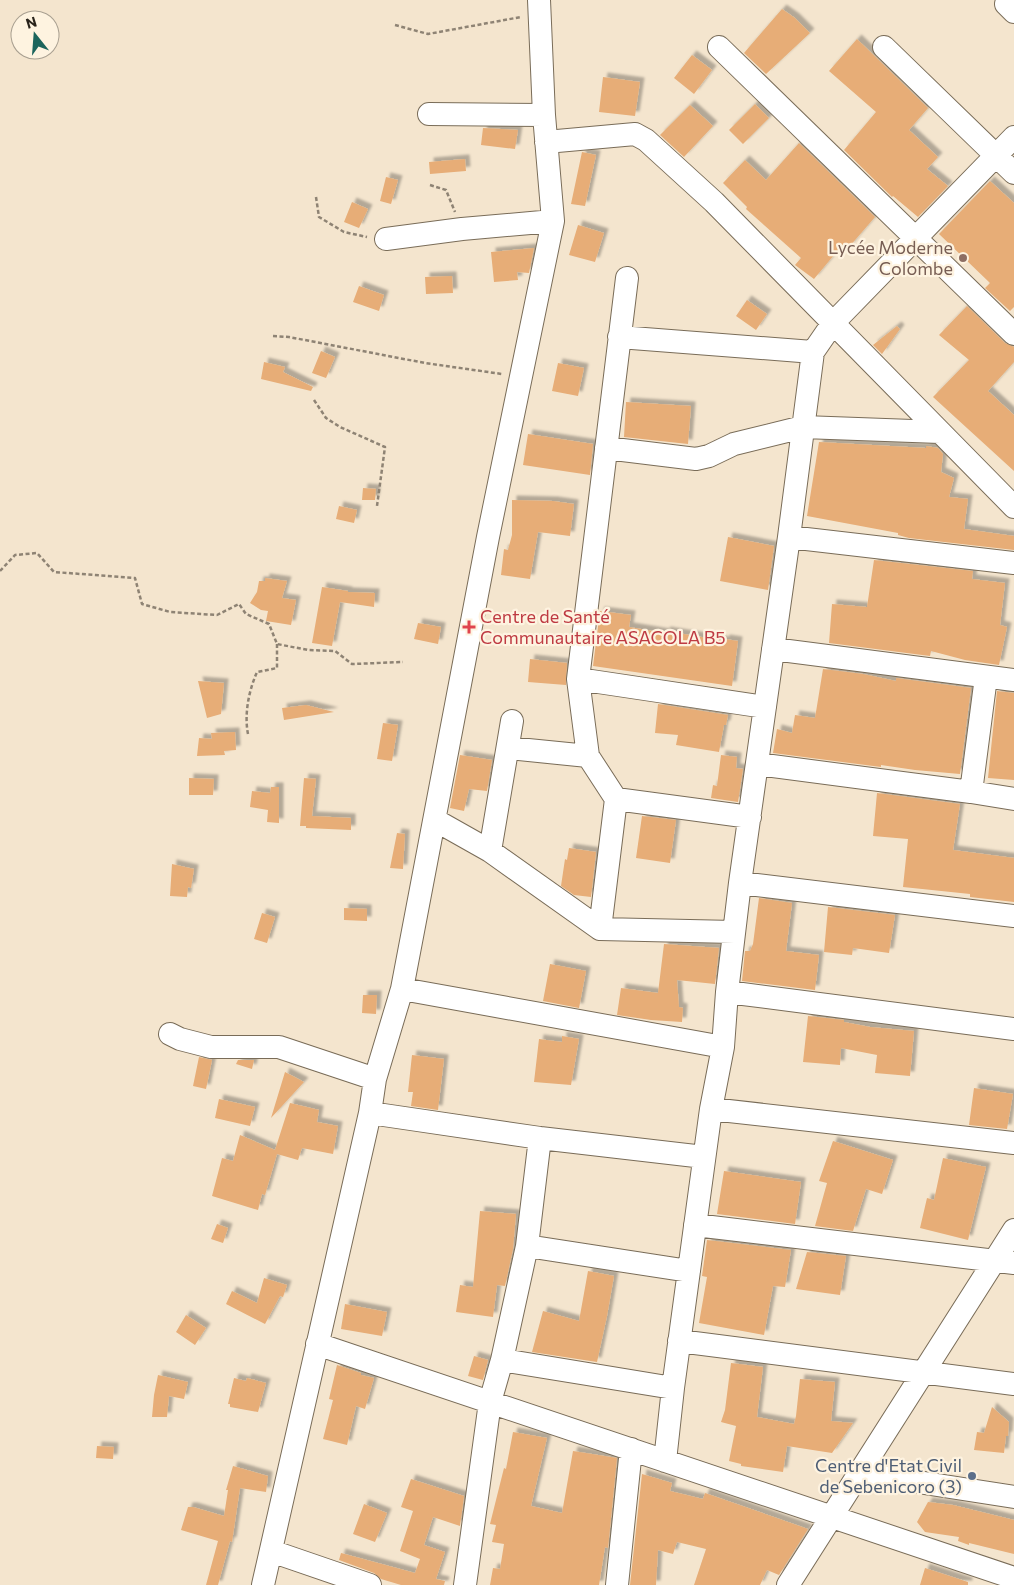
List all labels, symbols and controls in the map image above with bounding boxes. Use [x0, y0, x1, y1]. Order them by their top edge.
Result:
north arrow [10, 10, 60, 60]
text: N [24, 12, 39, 32]
place label: Lycée Moderne Colombe [828, 236, 953, 279]
marker: Lycée Moderne Colombe [957, 252, 969, 264]
place label: Centre de Santé Communautaire ASACOLA B5 [480, 605, 726, 648]
marker: Centre de Santé Communautaire ASACOLA B5 [462, 620, 476, 634]
place label: Centre d'Etat Civil de Sebenicoro (3) [815, 1454, 962, 1497]
marker: Centre d'Etat Civil de Sebenicoro (3) [966, 1470, 978, 1482]

